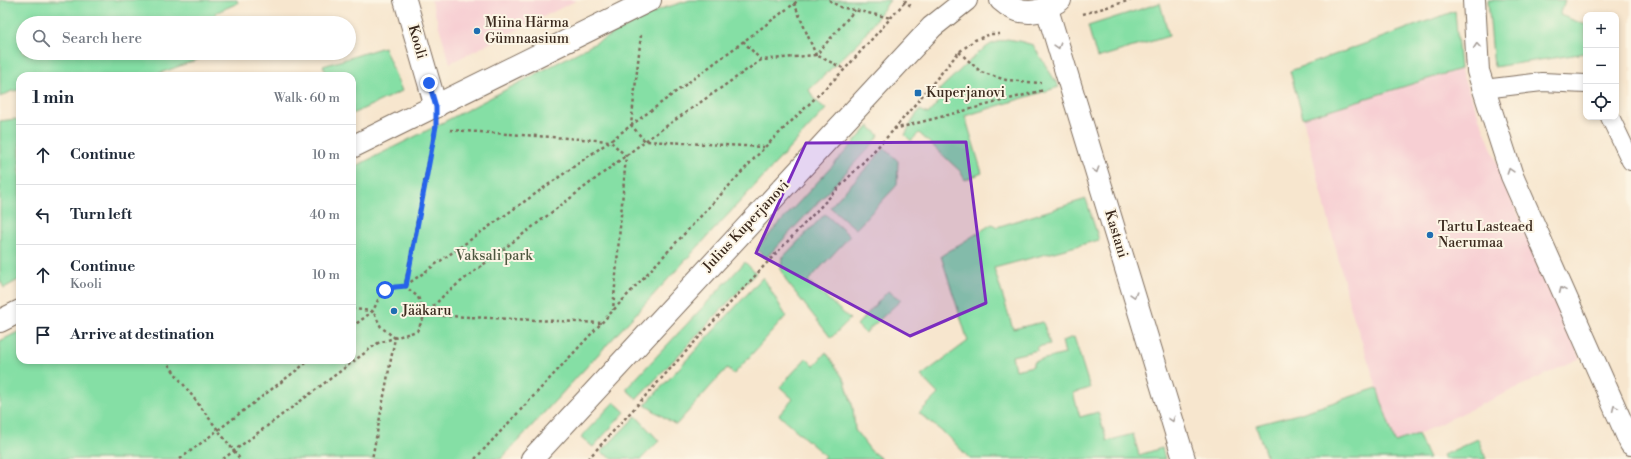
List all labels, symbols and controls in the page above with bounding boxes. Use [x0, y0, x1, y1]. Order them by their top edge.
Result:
map controls [1583, 12, 1619, 120]
button: + [1583, 12, 1619, 48]
place label: Miina Härma Gümnaasium [485, 14, 570, 48]
search box [16, 16, 356, 60]
street label: Kooli [404, 23, 431, 61]
marker: Miina Härma Gümnaasium [472, 26, 482, 36]
icon: search [30, 27, 52, 49]
text: Search here [62, 29, 142, 48]
one-way arrow [1053, 42, 1062, 49]
one-way arrow [1472, 43, 1481, 49]
button: − [1583, 48, 1619, 84]
route end [420, 74, 438, 92]
place label: Kuperjanovi [926, 84, 1006, 102]
button: locate [1583, 84, 1619, 120]
text: 1 min [32, 87, 74, 109]
marker: Kuperjanovi [913, 88, 923, 98]
text: Walk · 60 m [274, 90, 340, 106]
icon: ahead [32, 144, 54, 166]
text: Continue [70, 145, 135, 164]
text: 10 m [312, 147, 340, 163]
one-way arrow [1091, 167, 1100, 174]
one-way arrow [1507, 167, 1515, 174]
street label: Julius Kuperjanovi [698, 176, 793, 276]
icon: left [32, 204, 54, 226]
text: Turn left [70, 205, 132, 224]
text: 40 m [310, 207, 340, 223]
street label: Kastani [1100, 208, 1132, 261]
place label: Tartu Lasteaed Naerumaa [1438, 218, 1533, 252]
marker: Tartu Lasteaed Naerumaa [1425, 230, 1435, 240]
park label: Vaksali park [455, 247, 533, 265]
text: Continue [70, 257, 135, 276]
icon: ahead [32, 264, 54, 286]
text: 10 m [312, 267, 340, 283]
text: Kooli [70, 276, 102, 292]
route start [376, 281, 394, 299]
one-way arrow [1559, 286, 1567, 293]
one-way arrow [1129, 291, 1138, 298]
place label: Jääkaru [401, 302, 451, 320]
marker: Jääkaru [389, 306, 399, 316]
icon: arrive [32, 324, 54, 346]
text: Arrive at destination [70, 325, 214, 344]
one-way arrow [1612, 405, 1620, 413]
one-way arrow [1167, 415, 1176, 422]

